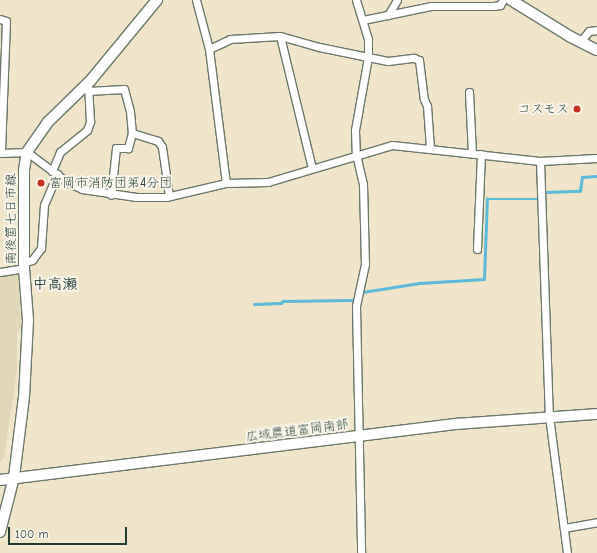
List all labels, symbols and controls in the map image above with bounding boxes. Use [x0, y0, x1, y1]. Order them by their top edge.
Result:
place label: コスモス [517, 101, 569, 117]
marker: コスモス [572, 104, 582, 114]
street label: 南後箇七日市線 [3, 174, 19, 264]
place label: 富岡市消防団第4分団 [49, 175, 172, 191]
marker: 富岡市消防団第4分団 [36, 178, 46, 188]
district label: 中高瀬 [33, 276, 77, 294]
street label: 広域農道富岡南部 [244, 417, 350, 445]
scale bar [10, 519, 129, 545]
text: 100 m [15, 527, 48, 541]

